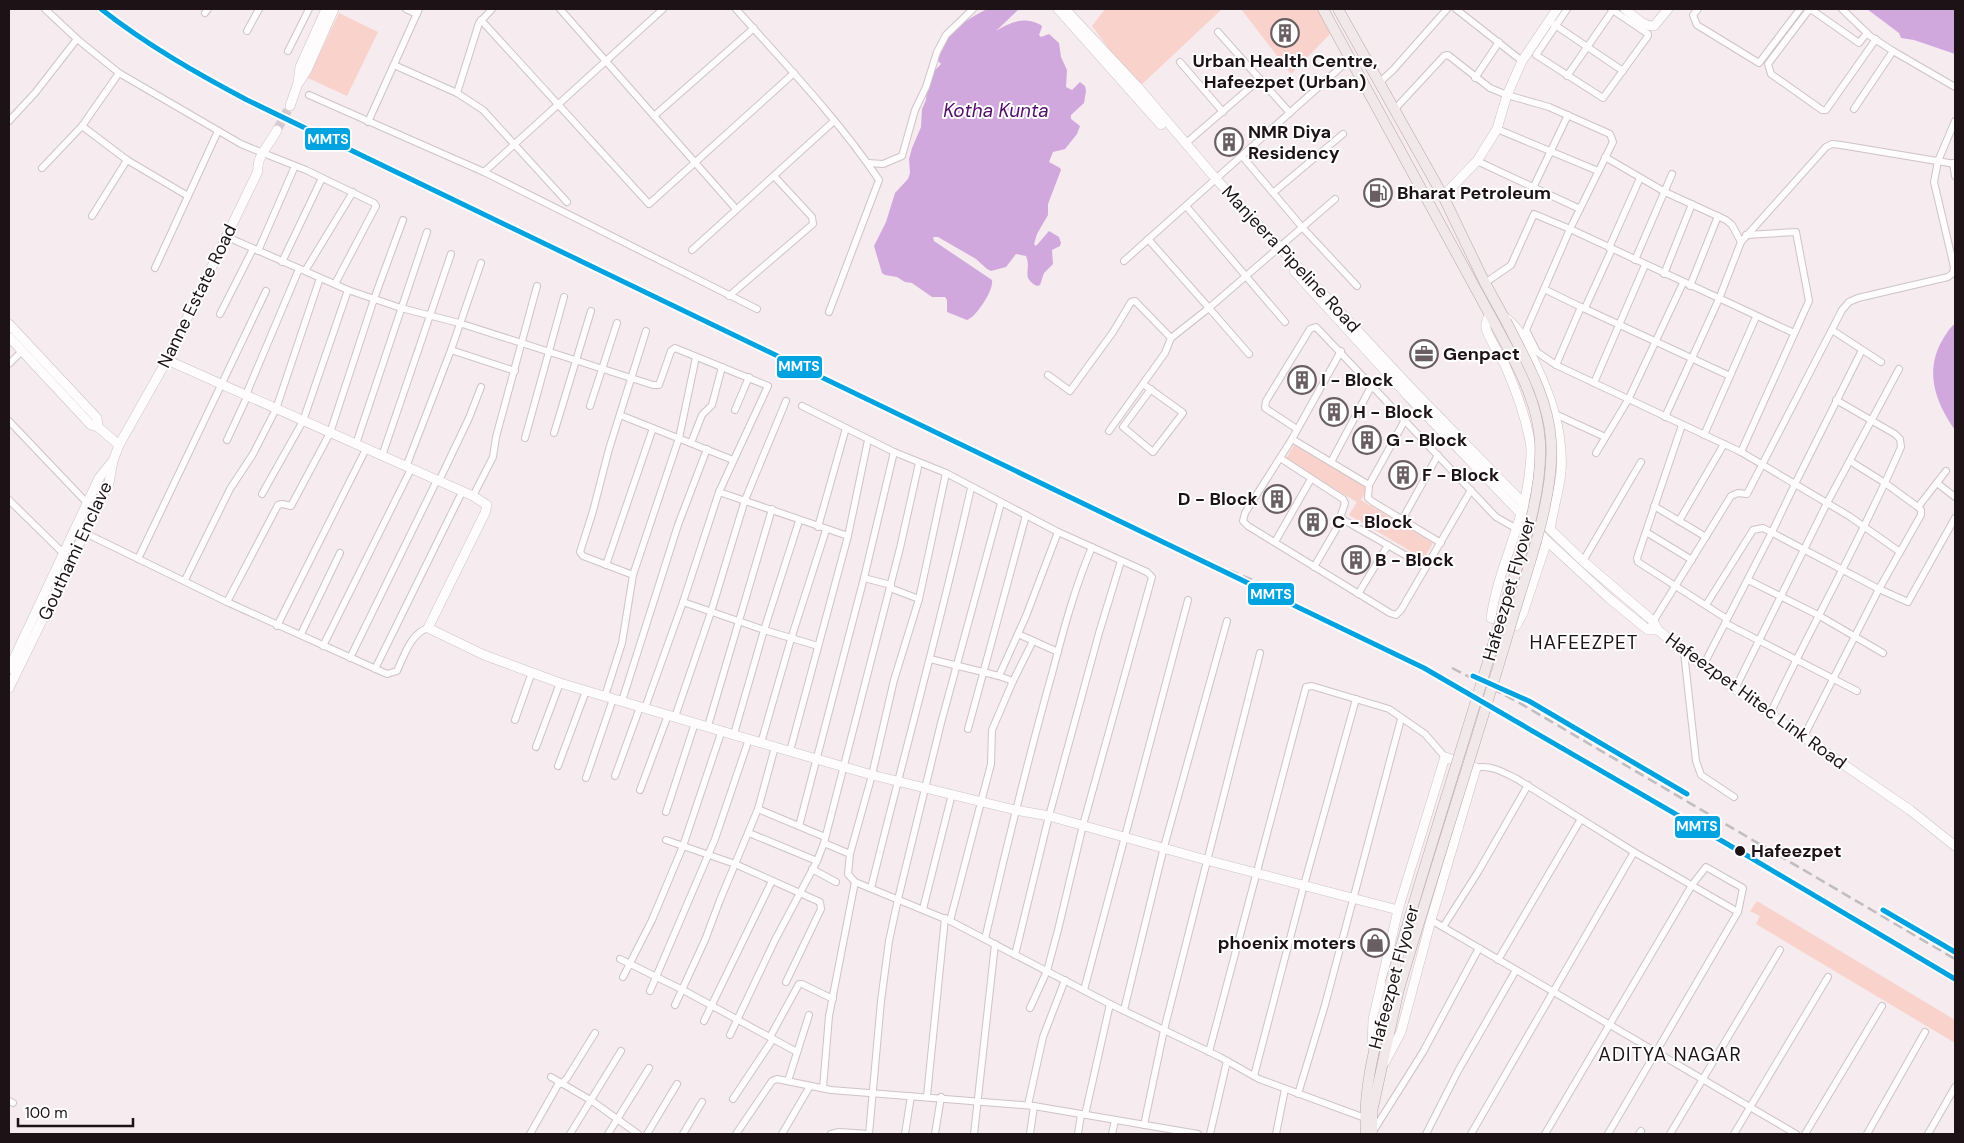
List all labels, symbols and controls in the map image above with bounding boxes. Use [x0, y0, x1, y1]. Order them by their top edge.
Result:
building icon: Urban Health Centre, Hafeezpet (Urban) [1270, 18, 1300, 48]
place label: Urban Health Centre, Hafeezpet (Urban) [1192, 49, 1378, 94]
water label: Kotha Kunta [943, 98, 1049, 123]
place label: NMR Diya Residency [1248, 120, 1340, 165]
line badge: MMTS [304, 127, 351, 151]
building icon: NMR Diya Residency [1214, 127, 1244, 157]
text: MMTS [307, 130, 349, 148]
fuel station icon: Bharat Petroleum [1363, 178, 1393, 208]
street label: Manjeera Pipeline Road [1216, 180, 1366, 338]
place label: Bharat Petroleum [1397, 181, 1551, 205]
street label: Nanne Estate Road [152, 220, 242, 372]
office icon: Genpact [1409, 339, 1439, 369]
place label: Genpact [1443, 342, 1520, 366]
line badge: MMTS [776, 355, 823, 379]
text: MMTS [778, 357, 820, 375]
building icon: I - Block [1287, 365, 1317, 395]
place label: I - Block [1321, 368, 1394, 392]
building icon: H - Block [1319, 397, 1349, 427]
place label: H - Block [1353, 400, 1434, 424]
building icon: G - Block [1352, 425, 1382, 455]
place label: G - Block [1386, 428, 1468, 452]
building icon: F - Block [1388, 460, 1418, 490]
place label: F - Block [1422, 463, 1500, 487]
street label: Gouthami Enclave [32, 478, 118, 624]
building icon: D - Block [1262, 484, 1292, 514]
place label: D - Block [1178, 487, 1259, 511]
building icon: C - Block [1298, 507, 1328, 537]
place label: C - Block [1332, 510, 1413, 534]
street label: Hafeezpet Flyover [1477, 514, 1541, 664]
building icon: B - Block [1341, 545, 1371, 575]
place label: B - Block [1375, 548, 1455, 572]
line badge: MMTS [1247, 582, 1295, 606]
text: MMTS [1250, 585, 1292, 603]
street label: Hafeezpet Hitec Link Road [1661, 627, 1851, 775]
district label: HAFEEZPET [1530, 630, 1638, 655]
line badge: MMTS [1674, 815, 1721, 839]
text: MMTS [1676, 817, 1718, 835]
place label: Hafeezpet [1751, 839, 1842, 863]
marker: Hafeezpet [1733, 844, 1747, 858]
street label: Hafeezpet Flyover [1363, 902, 1425, 1052]
shop icon: phoenix moters [1360, 928, 1390, 958]
place label: phoenix moters [1218, 931, 1356, 955]
district label: ADITYA NAGAR [1598, 1042, 1742, 1067]
scale bar [18, 1096, 132, 1128]
text: 100 m [25, 1103, 68, 1123]

